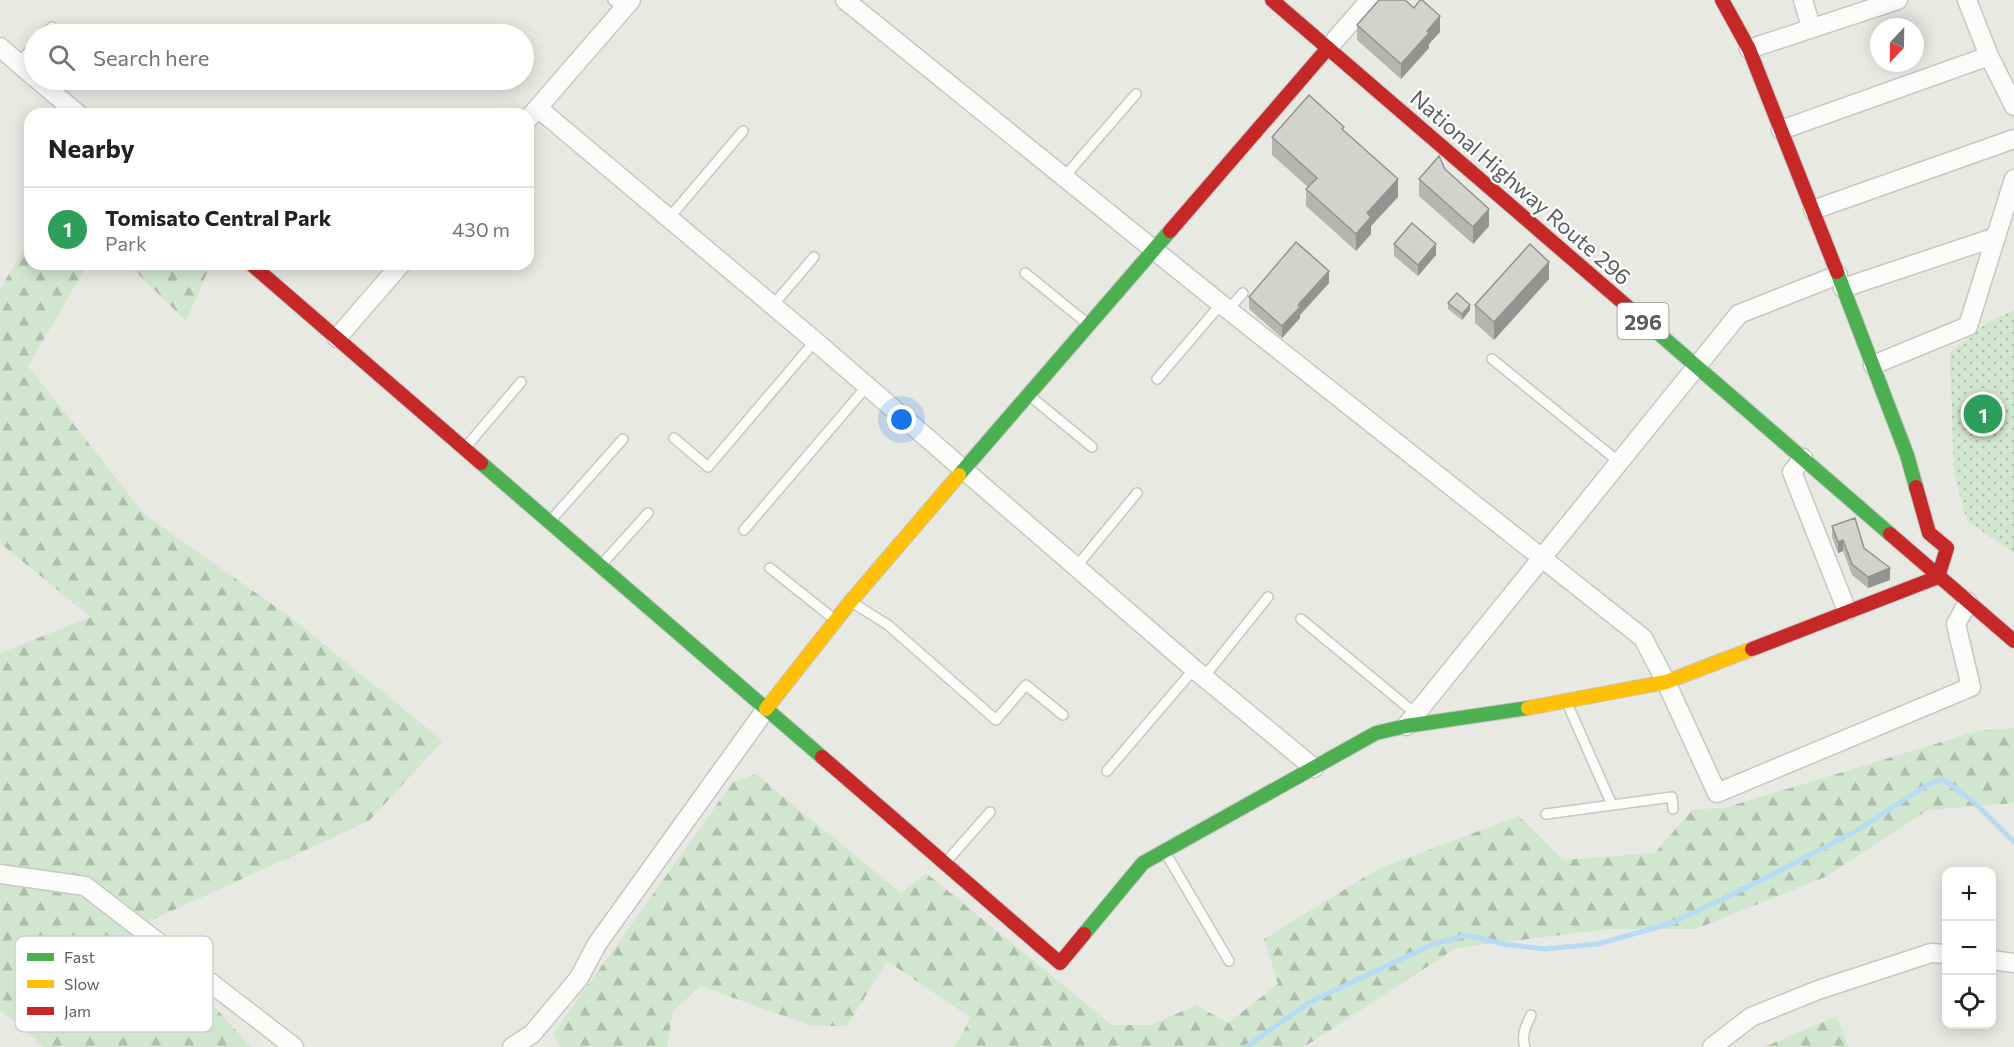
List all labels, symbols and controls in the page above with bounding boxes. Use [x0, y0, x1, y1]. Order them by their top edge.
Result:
north arrow [1870, 18, 1924, 72]
search box [24, 24, 534, 90]
icon: search [45, 41, 78, 74]
text: Search here [93, 44, 209, 71]
street label: National Highway Route 296 [1405, 84, 1637, 290]
text: Nearby [48, 132, 135, 163]
text: Tomisato Central Park [105, 204, 331, 231]
text: 1 [63, 217, 72, 241]
text: 430 m [452, 217, 510, 241]
text: Park [105, 231, 147, 255]
road number: 296 [1618, 303, 1668, 339]
pin: 1 [1964, 392, 2002, 436]
your location [887, 405, 916, 434]
map controls [1942, 867, 1996, 1029]
button: + [1942, 867, 1996, 921]
button: − [1942, 921, 1996, 975]
legend [15, 936, 213, 1032]
text: Fast [64, 947, 95, 966]
text: Slow [64, 974, 100, 993]
button: locate [1942, 975, 1996, 1029]
text: Jam [64, 1001, 91, 1020]

